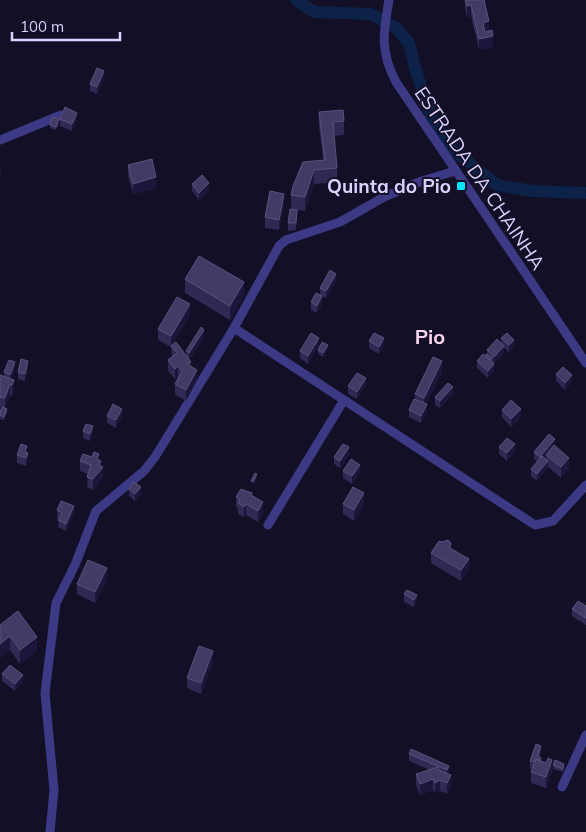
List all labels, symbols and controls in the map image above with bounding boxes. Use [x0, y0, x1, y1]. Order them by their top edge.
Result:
scale bar [12, 10, 120, 42]
text: 100 m [20, 17, 64, 36]
street label: ESTRADA DA CHAINHA [410, 82, 550, 274]
place label: Quinta do Pio [327, 174, 451, 198]
marker: Quinta do Pio [455, 180, 467, 192]
district label: Pio [415, 324, 445, 349]

